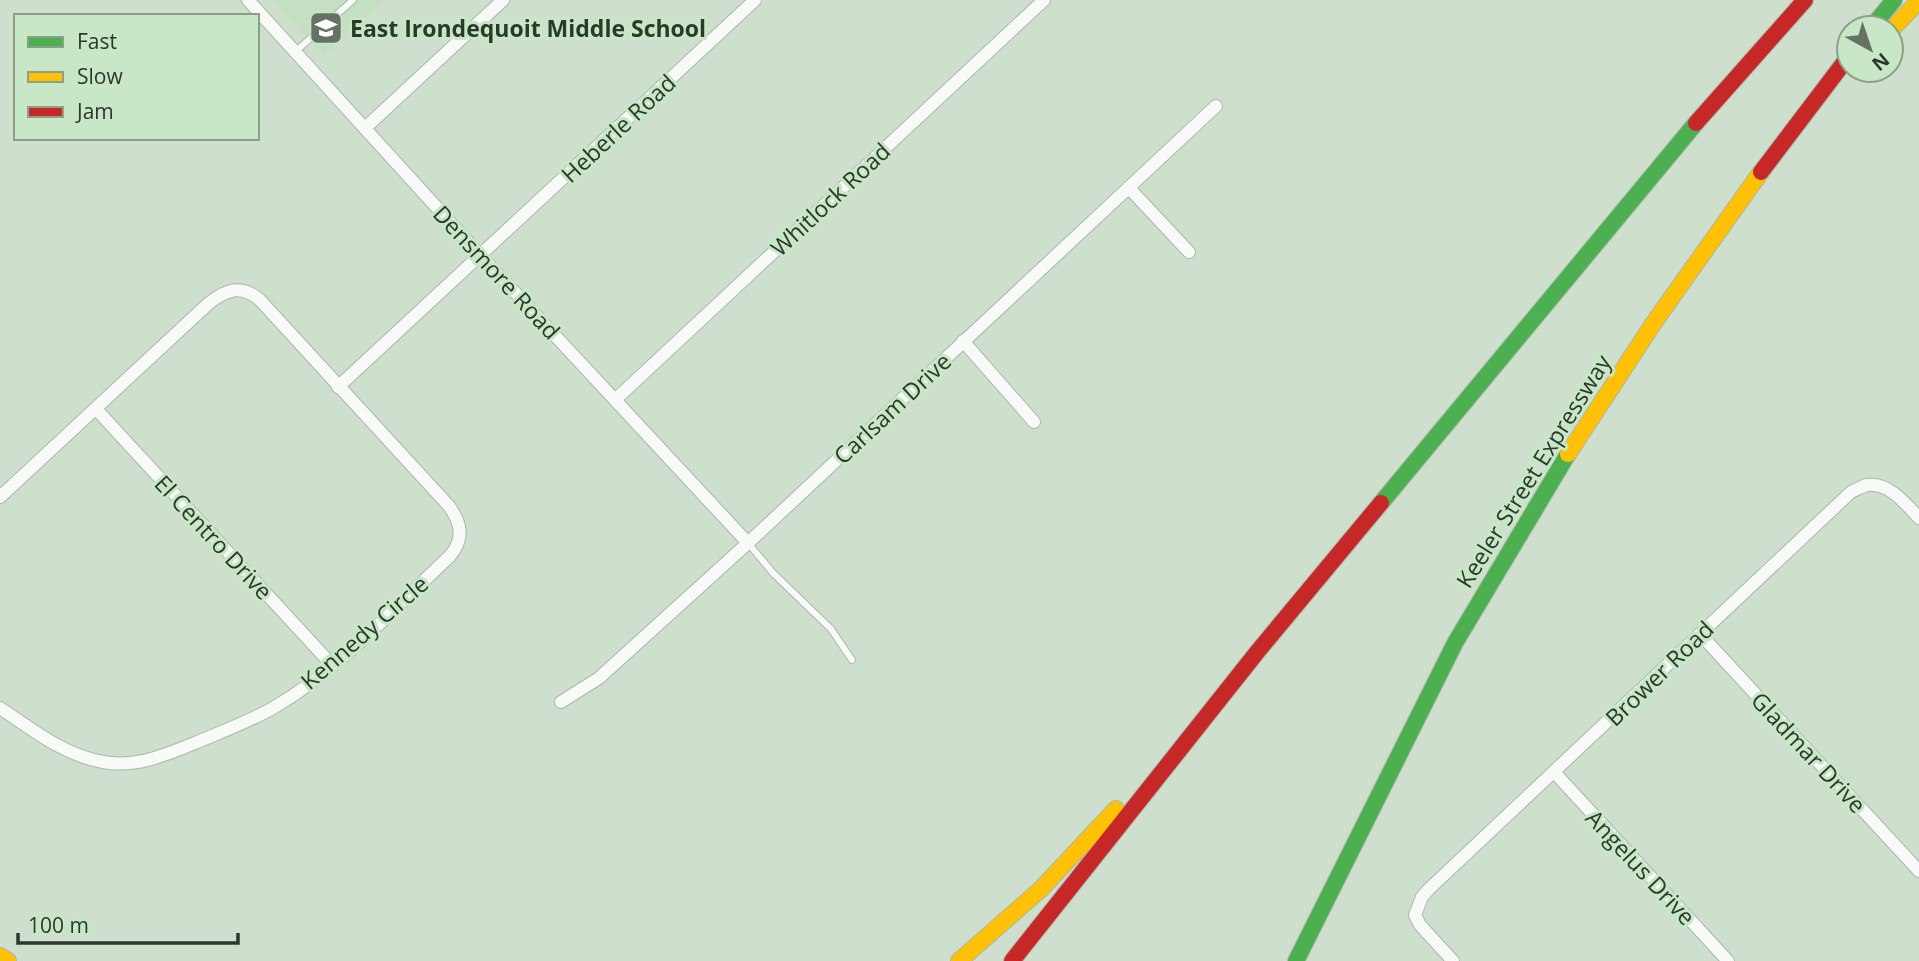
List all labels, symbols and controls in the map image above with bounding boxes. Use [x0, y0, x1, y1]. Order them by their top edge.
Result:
school or university icon: East Irondequoit Middle School [307, 9, 345, 47]
place label: East Irondequoit Middle School [350, 12, 706, 44]
legend [14, 14, 259, 140]
north arrow [1835, 14, 1905, 84]
text: Fast [77, 27, 117, 55]
text: N [1867, 47, 1895, 77]
text: Slow [77, 62, 123, 90]
street label: Heberle Road [554, 67, 682, 189]
text: Jam [75, 97, 114, 125]
street label: Whitlock Road [763, 135, 897, 263]
street label: Densmore Road [426, 198, 568, 346]
street label: Carlsam Drive [826, 345, 958, 471]
street label: Keeler Street Expressway [1448, 348, 1618, 594]
street label: El Centro Drive [148, 468, 280, 606]
street label: Kennedy Circle [293, 568, 435, 696]
street label: Brower Road [1598, 613, 1720, 733]
street label: Gladmar Drive [1744, 684, 1874, 820]
street label: Angelus Drive [1579, 802, 1703, 932]
scale bar [18, 902, 238, 946]
text: 100 m [28, 911, 89, 939]

